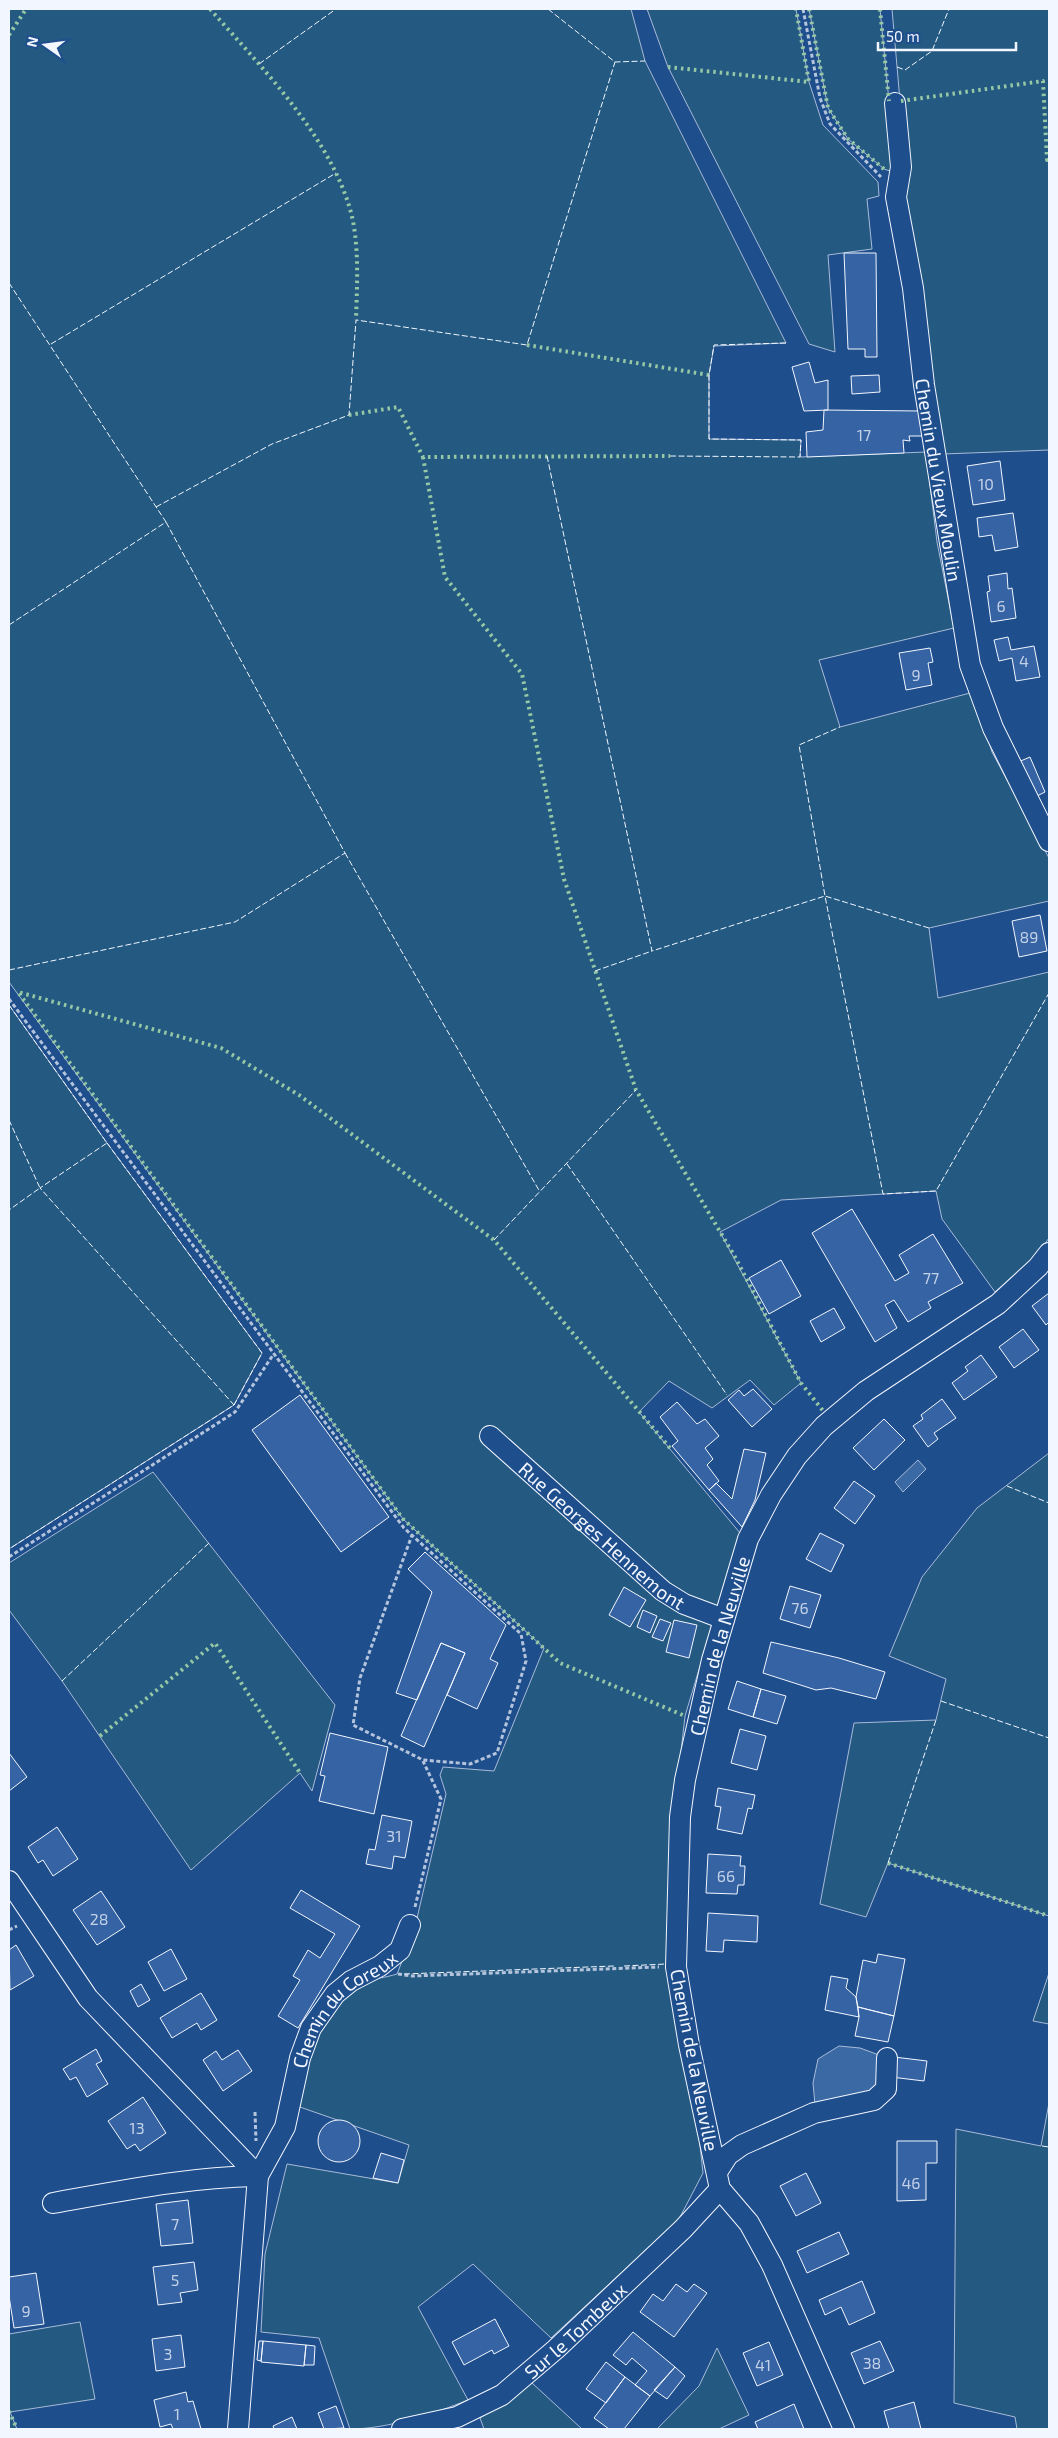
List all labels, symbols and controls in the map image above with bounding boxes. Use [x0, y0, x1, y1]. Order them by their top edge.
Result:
north arrow [20, 20, 70, 70]
scale bar [878, 20, 1016, 52]
text: 50 m [886, 27, 920, 45]
text: N [22, 35, 41, 49]
street label: Chemin du Vieux Moulin [912, 377, 968, 583]
house number: 17 [857, 425, 871, 444]
house number: 10 [978, 474, 994, 493]
house number: 6 [996, 596, 1006, 615]
house number: 4 [1019, 651, 1029, 670]
house number: 9 [911, 665, 921, 684]
house number: 89 [1020, 927, 1038, 946]
house number: 77 [923, 1268, 939, 1287]
street label: Rue Georges Hennemont [515, 1456, 690, 1614]
street label: Chemin de la Neuville [684, 1553, 754, 1738]
house number: 76 [791, 1598, 809, 1617]
house number: 31 [386, 1826, 402, 1845]
house number: 66 [717, 1866, 735, 1885]
house number: 28 [90, 1909, 108, 1928]
street label: Chemin du Coreux [287, 1946, 401, 2070]
street label: Chemin de la Neuville [666, 1967, 724, 2153]
house number: 13 [129, 2118, 145, 2137]
house number: 46 [902, 2173, 921, 2192]
house number: 7 [171, 2214, 179, 2233]
house number: 5 [171, 2270, 179, 2289]
street label: Sur le Tombeux [519, 2277, 631, 2383]
house number: 9 [21, 2301, 31, 2320]
house number: 3 [164, 2344, 172, 2363]
house number: 38 [863, 2353, 881, 2372]
house number: 41 [755, 2355, 771, 2374]
house number: 1 [174, 2404, 180, 2423]

